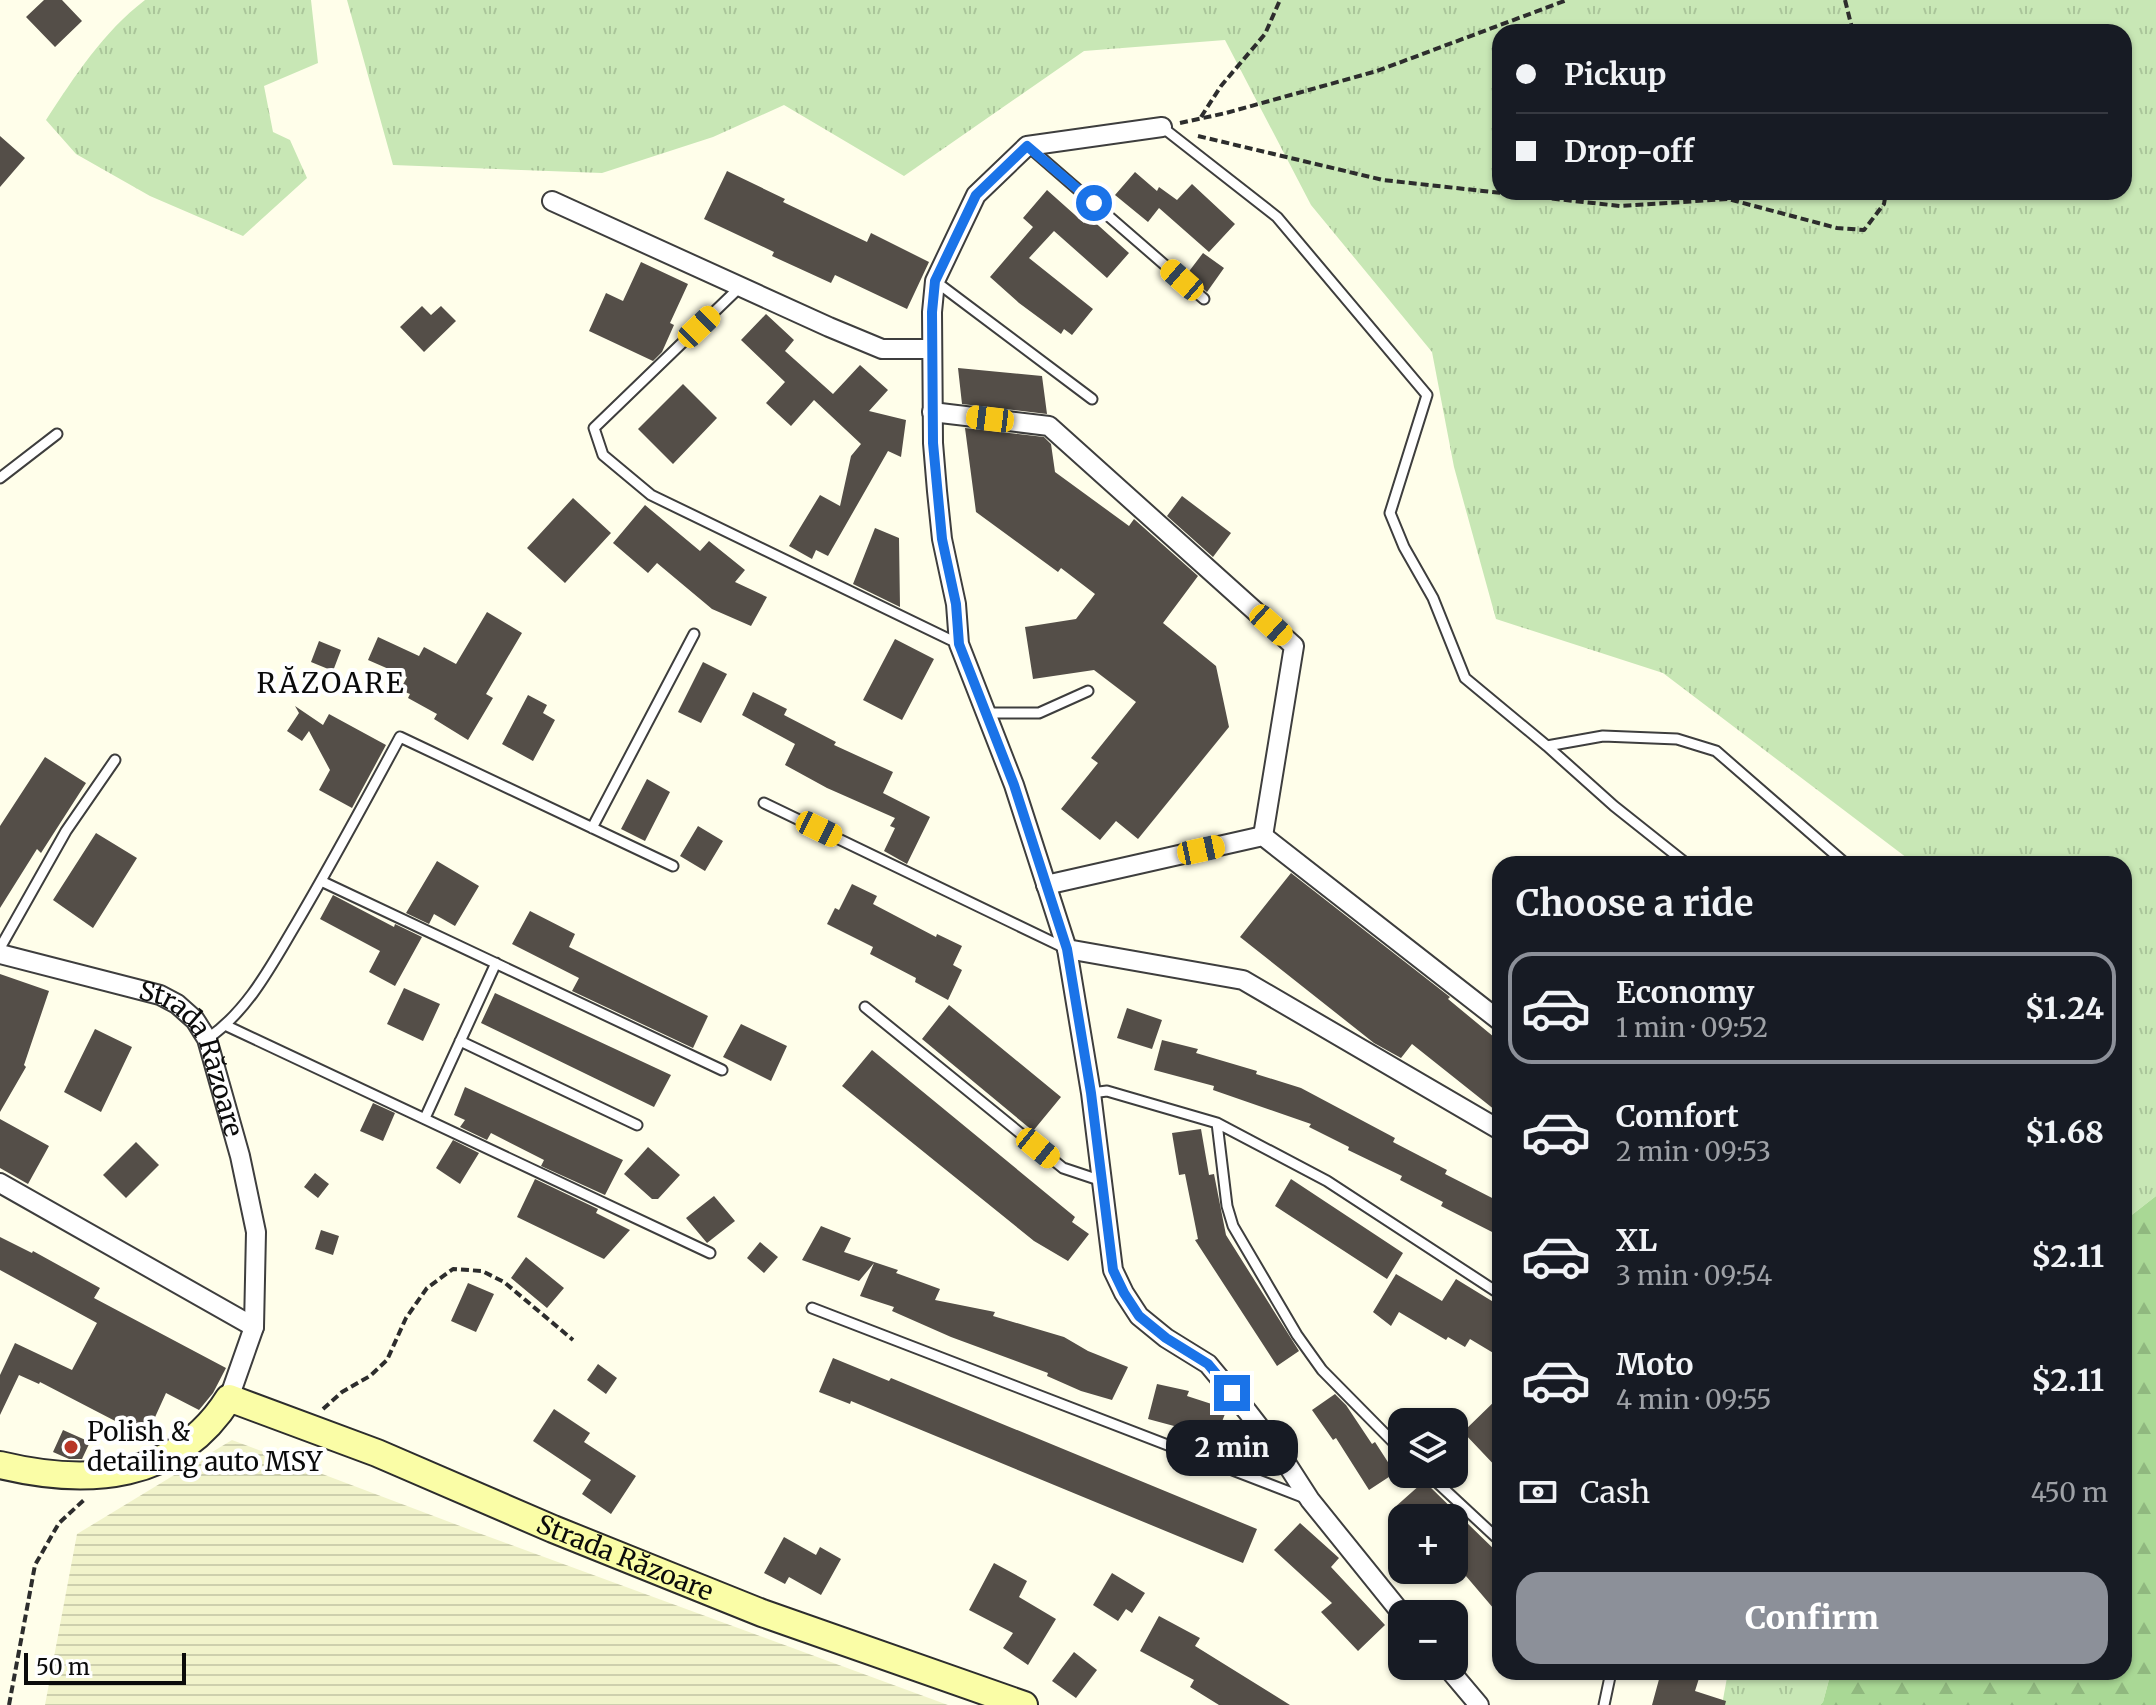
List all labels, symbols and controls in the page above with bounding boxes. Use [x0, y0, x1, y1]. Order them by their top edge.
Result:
text: Pickup [1564, 55, 1666, 93]
text: Drop-off [1564, 132, 1694, 170]
route start [1076, 185, 1112, 221]
car [1156, 255, 1208, 305]
car [673, 302, 725, 352]
car [965, 404, 1015, 434]
car [1245, 600, 1297, 650]
district label: RĂZOARE [257, 665, 405, 701]
car [792, 808, 846, 850]
car [1175, 833, 1227, 867]
text: Choose a ride [1516, 881, 1753, 926]
icon: car [1520, 972, 1592, 1044]
street label: Strada Răzoare [136, 973, 251, 1140]
text: Economy [1616, 973, 1754, 1011]
text: $1.24 [2025, 989, 2104, 1027]
text: 1 min · 09:52 [1616, 1011, 1768, 1044]
icon: car [1520, 1096, 1592, 1168]
text: Comfort [1616, 1097, 1739, 1135]
text: $1.68 [2025, 1113, 2104, 1151]
car [1012, 1124, 1064, 1172]
text: 2 min · 09:53 [1616, 1135, 1771, 1168]
icon: car [1520, 1220, 1592, 1292]
text: XL [1616, 1221, 1657, 1259]
text: $2.11 [2031, 1237, 2104, 1275]
text: 3 min · 09:54 [1616, 1259, 1772, 1292]
icon: car [1520, 1344, 1592, 1416]
text: Moto [1616, 1345, 1694, 1383]
text: $2.11 [2031, 1361, 2104, 1399]
route end [1214, 1375, 1250, 1411]
text: 4 min · 09:55 [1616, 1383, 1772, 1416]
map controls [1388, 1408, 1468, 1680]
button: layers [1388, 1408, 1468, 1488]
place label: Polish & detailing auto MSY [87, 1415, 324, 1478]
callout: 2 min [1166, 1421, 1298, 1477]
text: 2 min [1195, 1431, 1269, 1464]
marker: Polish & detailing auto MSY [62, 1438, 80, 1456]
icon: cash [1516, 1470, 1560, 1514]
text: Cash [1580, 1473, 1650, 1511]
text: 450 m [2031, 1476, 2108, 1509]
button: + [1388, 1504, 1468, 1584]
street label: Strada Răzoare [532, 1507, 718, 1608]
button: Confirm [1516, 1572, 2108, 1664]
button: − [1388, 1600, 1468, 1680]
scale bar [24, 1649, 186, 1685]
text: 50 m [36, 1653, 90, 1681]

